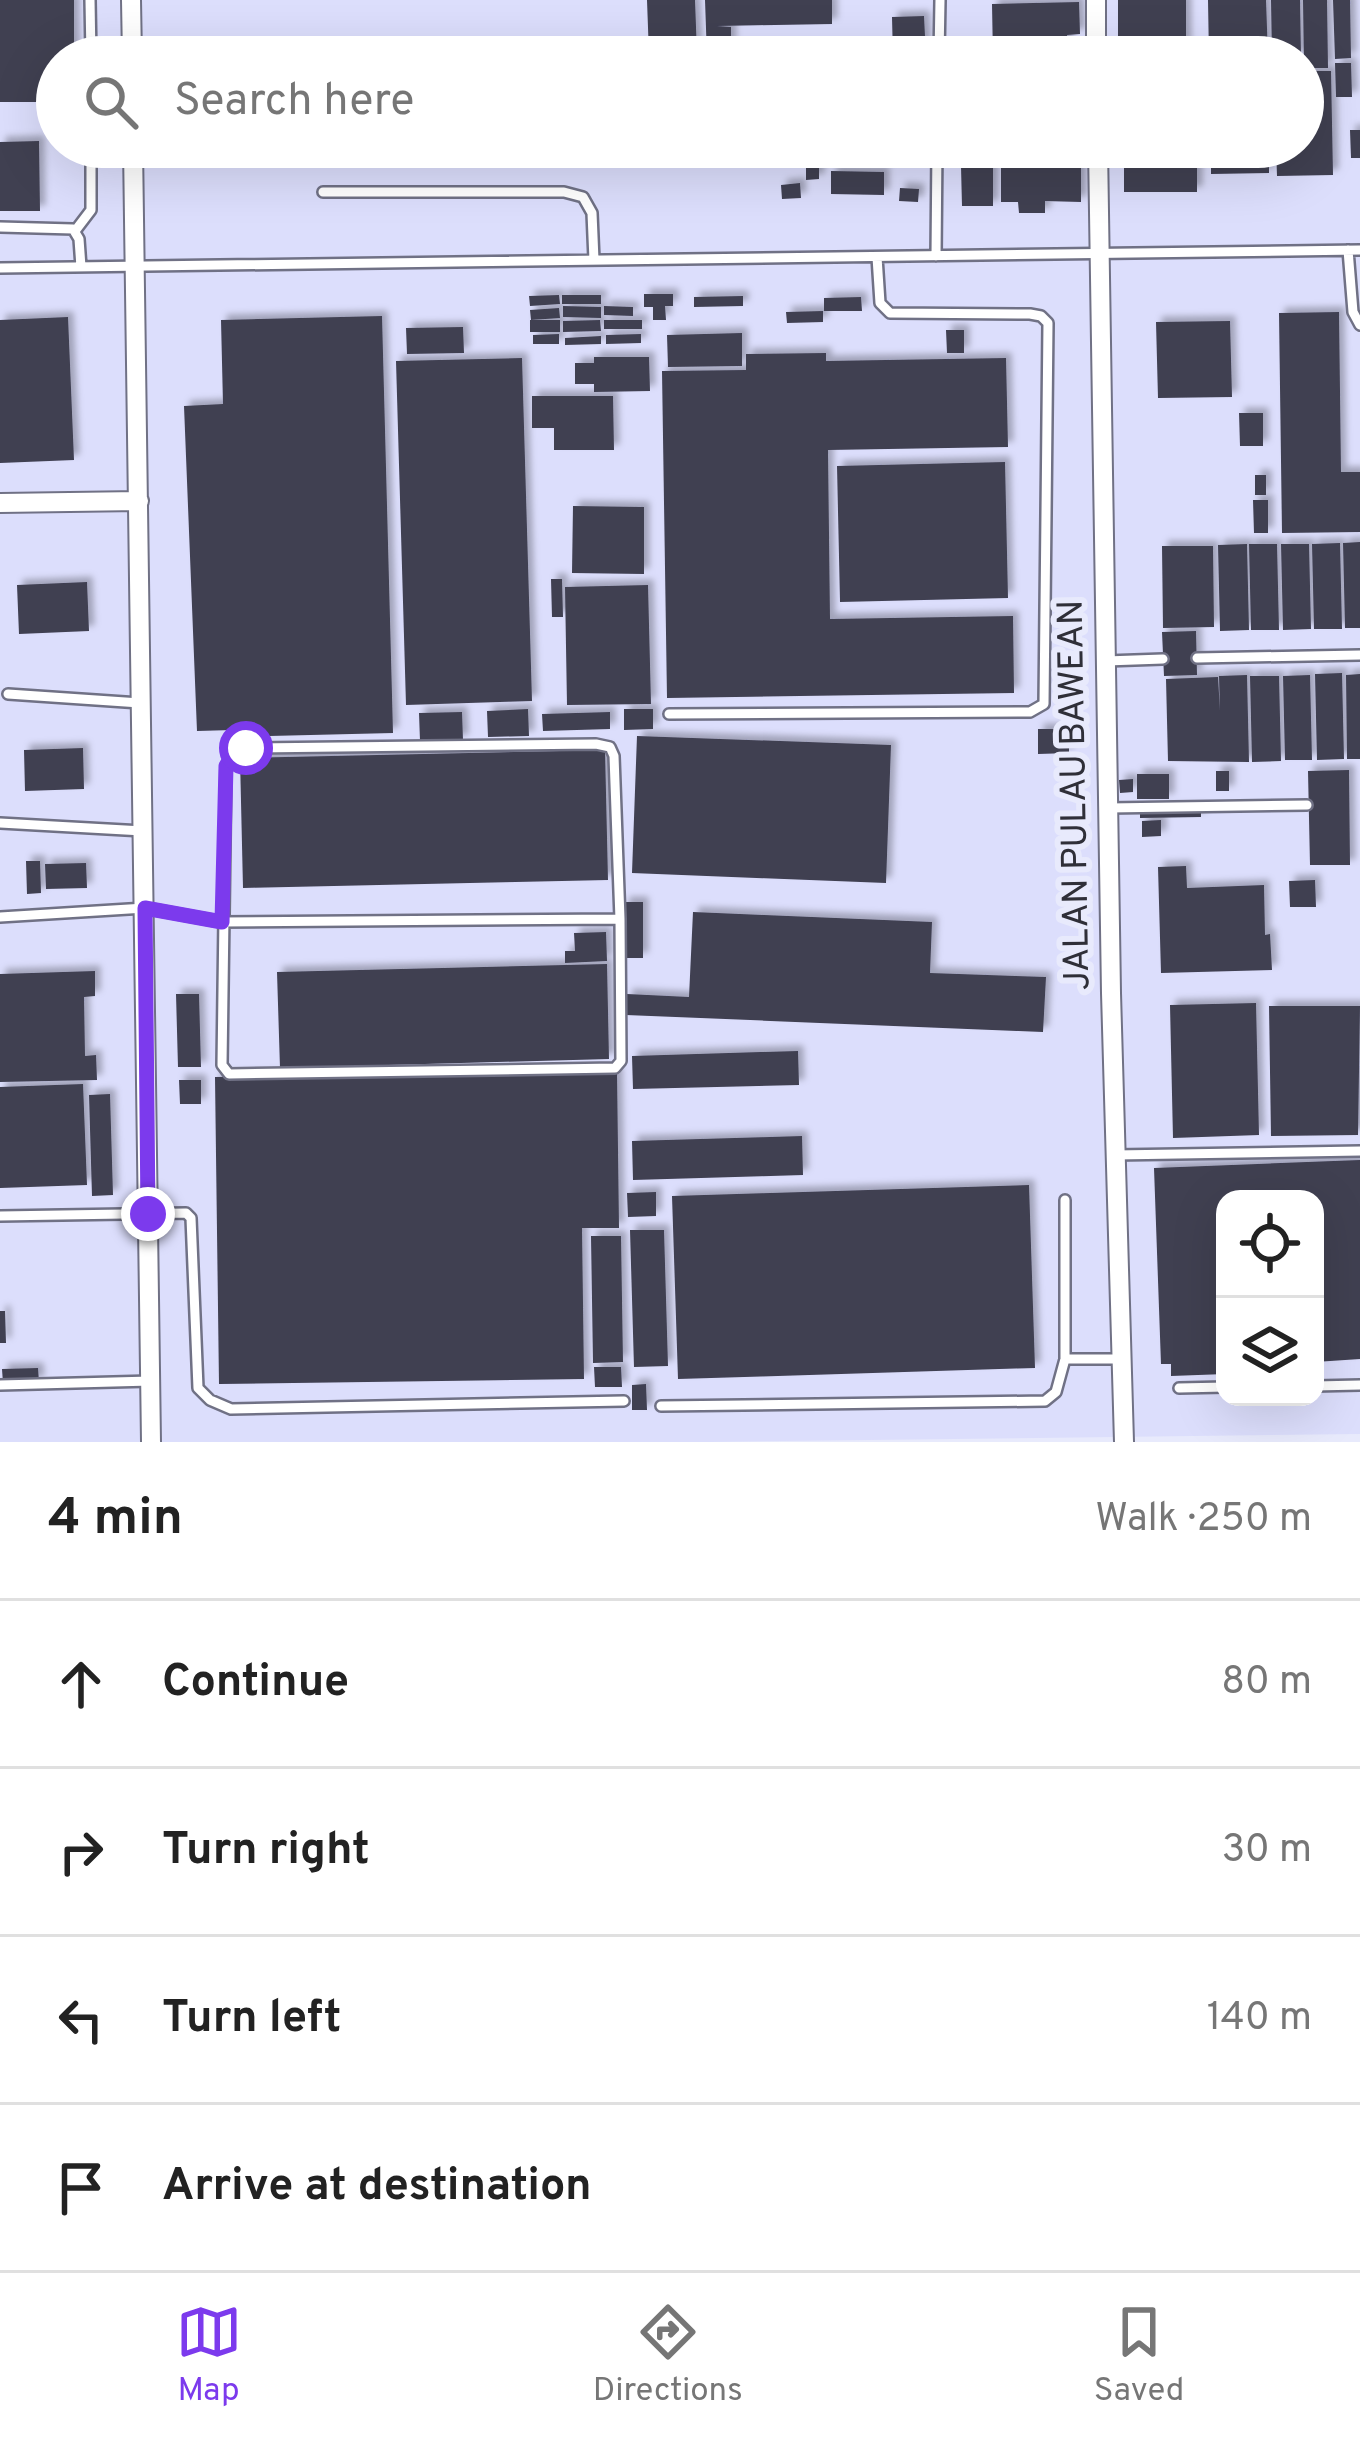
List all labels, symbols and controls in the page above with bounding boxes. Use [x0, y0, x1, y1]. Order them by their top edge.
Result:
search box [36, 36, 1324, 168]
icon: search [78, 69, 144, 135]
text: Search here [174, 74, 414, 131]
street label: JALAN PULAU BAWEAN [1050, 599, 1102, 991]
route start [219, 721, 273, 775]
route end [121, 1187, 175, 1241]
map controls [1216, 1190, 1324, 1406]
button: locate [1216, 1190, 1324, 1298]
button: layers [1216, 1298, 1324, 1406]
text: 4 min [48, 1488, 183, 1553]
text: Walk · 250 m [1095, 1496, 1312, 1545]
icon: ahead [48, 1651, 114, 1717]
text: Continue [162, 1655, 349, 1712]
text: 80 m [1221, 1659, 1312, 1708]
icon: right [48, 1819, 114, 1885]
text: Turn right [162, 1823, 370, 1880]
text: 30 m [1222, 1827, 1312, 1876]
icon: left [48, 1987, 114, 2053]
text: Turn left [162, 1991, 341, 2048]
text: 140 m [1207, 1995, 1312, 2044]
icon: arrive [48, 2155, 114, 2221]
text: Arrive at destination [162, 2159, 592, 2216]
tab: Map [176, 2299, 242, 2413]
tab: Directions [593, 2299, 743, 2413]
tab: Saved [1094, 2299, 1184, 2413]

